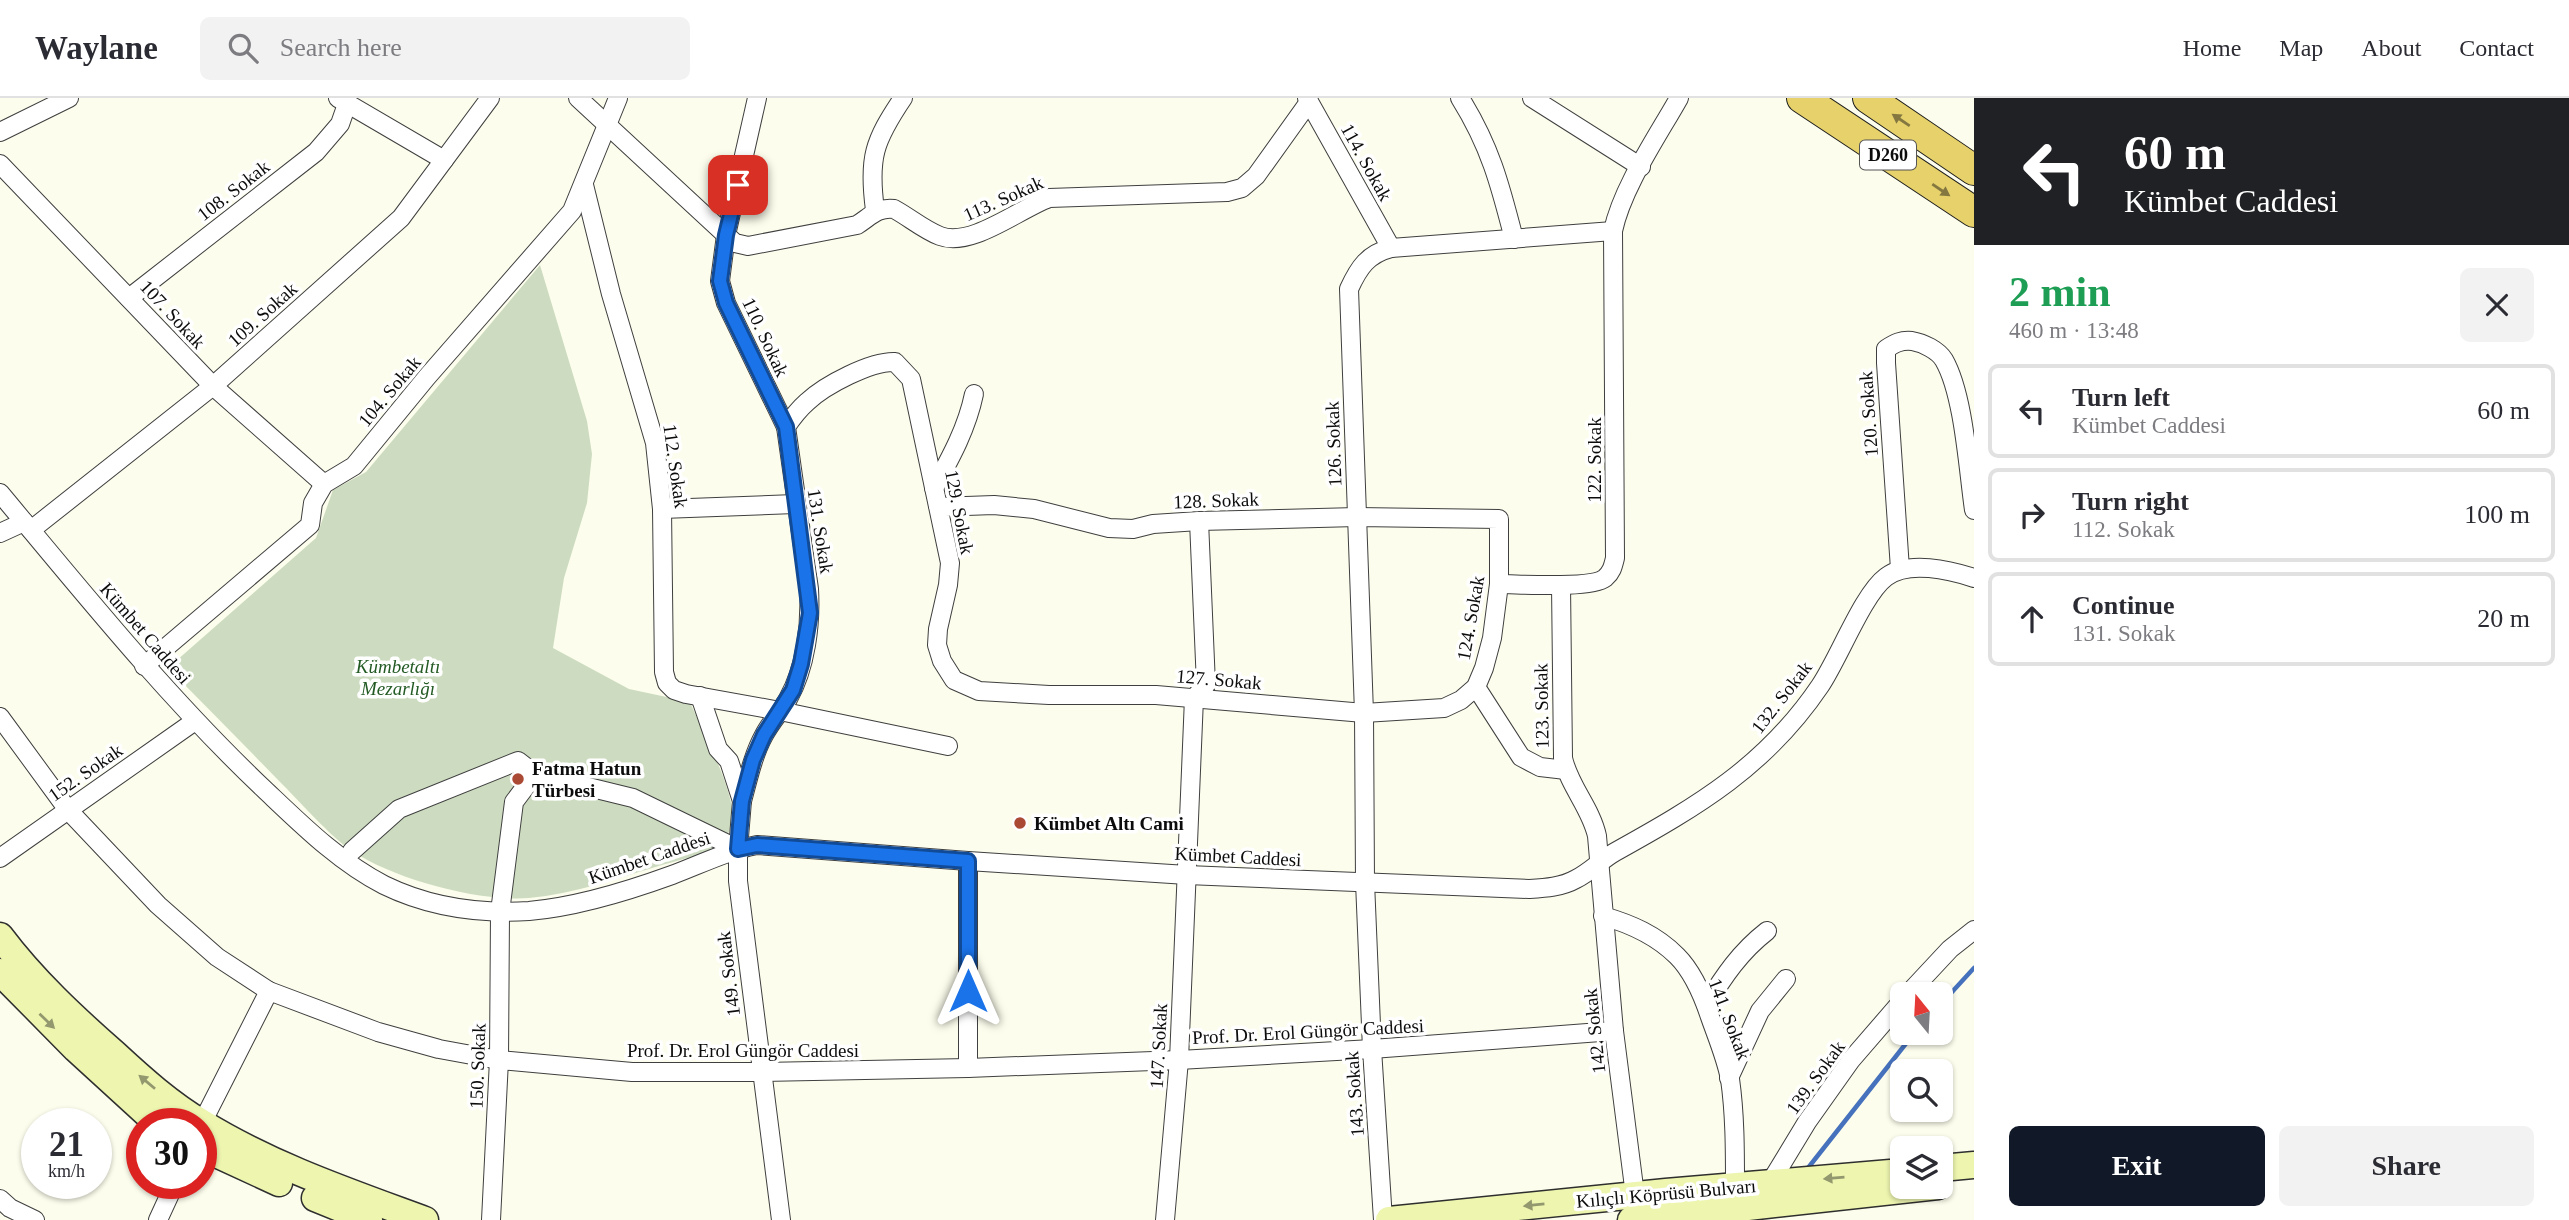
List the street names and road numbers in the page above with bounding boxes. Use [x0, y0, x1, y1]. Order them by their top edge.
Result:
street label: 114. Sokak [1337, 120, 1397, 205]
road number: D260 [1860, 140, 1916, 170]
street label: 108. Sokak [193, 155, 274, 225]
street label: 113. Sokak [960, 171, 1047, 225]
street label: 107. Sokak [136, 276, 210, 353]
street label: 109. Sokak [224, 278, 302, 351]
street label: 110. Sokak [738, 294, 793, 381]
street label: 104. Sokak [354, 351, 425, 431]
street label: 120. Sokak [1855, 370, 1882, 457]
street label: 126. Sokak [1321, 400, 1345, 487]
street label: 122. Sokak [1584, 417, 1605, 503]
street label: 112. Sokak [659, 423, 692, 510]
street label: 129. Sokak [941, 468, 978, 557]
street label: 131. Sokak [803, 487, 838, 575]
street label: 128. Sokak [1173, 488, 1260, 512]
street label: 124. Sokak [1453, 574, 1488, 662]
street label: Kümbet Caddesi [96, 578, 195, 688]
street label: 132. Sokak [1747, 657, 1816, 737]
street label: 123. Sokak [1530, 663, 1553, 749]
street label: 127. Sokak [1175, 665, 1263, 694]
street label: 152. Sokak [44, 739, 127, 806]
street label: Kümbet Caddesi [586, 827, 713, 888]
street label: Kümbet Caddesi [1174, 843, 1302, 870]
street label: 149. Sokak [713, 930, 744, 1018]
street label: 141. Sokak [1704, 976, 1755, 1063]
street label: 142. Sokak [1580, 987, 1609, 1075]
street label: 147. Sokak [1146, 1002, 1171, 1089]
street label: Prof. Dr. Erol Güngör Caddesi [1192, 1015, 1425, 1048]
street label: 150. Sokak [466, 1022, 490, 1109]
street label: 139. Sokak [1782, 1036, 1849, 1118]
street label: Prof. Dr. Erol Güngör Caddesi [627, 1040, 859, 1061]
street label: 143. Sokak [1341, 1050, 1368, 1137]
street label: Kılıçlı Köprüsü Bulvarı [1575, 1175, 1757, 1212]

